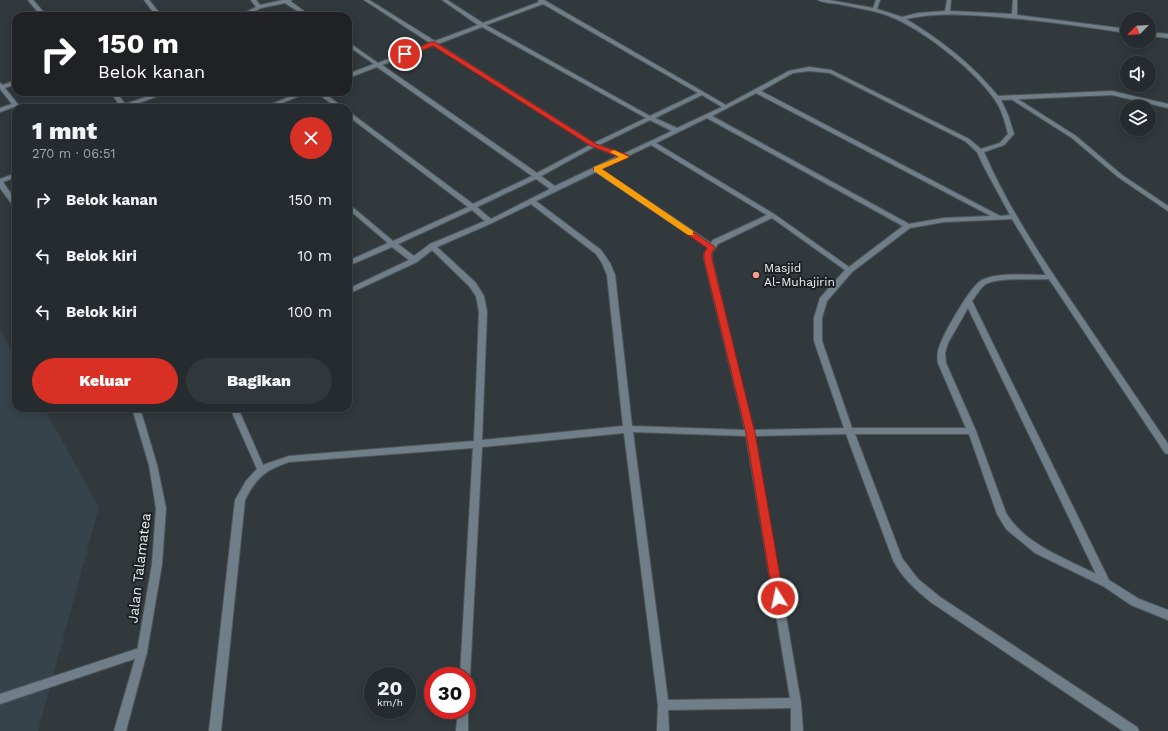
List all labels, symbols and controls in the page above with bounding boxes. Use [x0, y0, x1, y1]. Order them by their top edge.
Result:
north arrow [1120, 12, 1156, 48]
map controls [1120, 12, 1156, 136]
text: 150 m [98, 27, 179, 60]
icon: right [32, 28, 84, 80]
pin [388, 37, 422, 71]
icon: arrive [394, 43, 416, 65]
button: sound [1120, 56, 1156, 92]
text: Belok kanan [98, 61, 205, 82]
button: layers [1120, 100, 1156, 136]
text: 1 mnt [32, 117, 97, 145]
button: close [290, 117, 332, 159]
text: 270 m · 06:51 [32, 146, 116, 161]
icon: right [32, 189, 54, 211]
text: Belok kanan [66, 191, 157, 209]
text: 150 m [289, 191, 332, 209]
icon: left [32, 245, 54, 267]
text: Belok kiri [66, 247, 137, 265]
text: 10 m [297, 247, 332, 265]
place label: Masjid Al-Muhajirin [764, 261, 835, 289]
marker: Masjid Al-Muhajirin [751, 270, 761, 280]
icon: left [32, 301, 54, 323]
text: Belok kiri [66, 303, 137, 321]
text: 100 m [288, 303, 332, 321]
button: Keluar [32, 358, 178, 404]
button: Bagikan [186, 358, 332, 404]
street label: Jalan Talamatea [124, 512, 154, 624]
position arrow [757, 577, 799, 619]
speed limit sign: 30 [424, 667, 476, 719]
text: 20 [378, 676, 402, 700]
text: km/h [377, 697, 403, 708]

